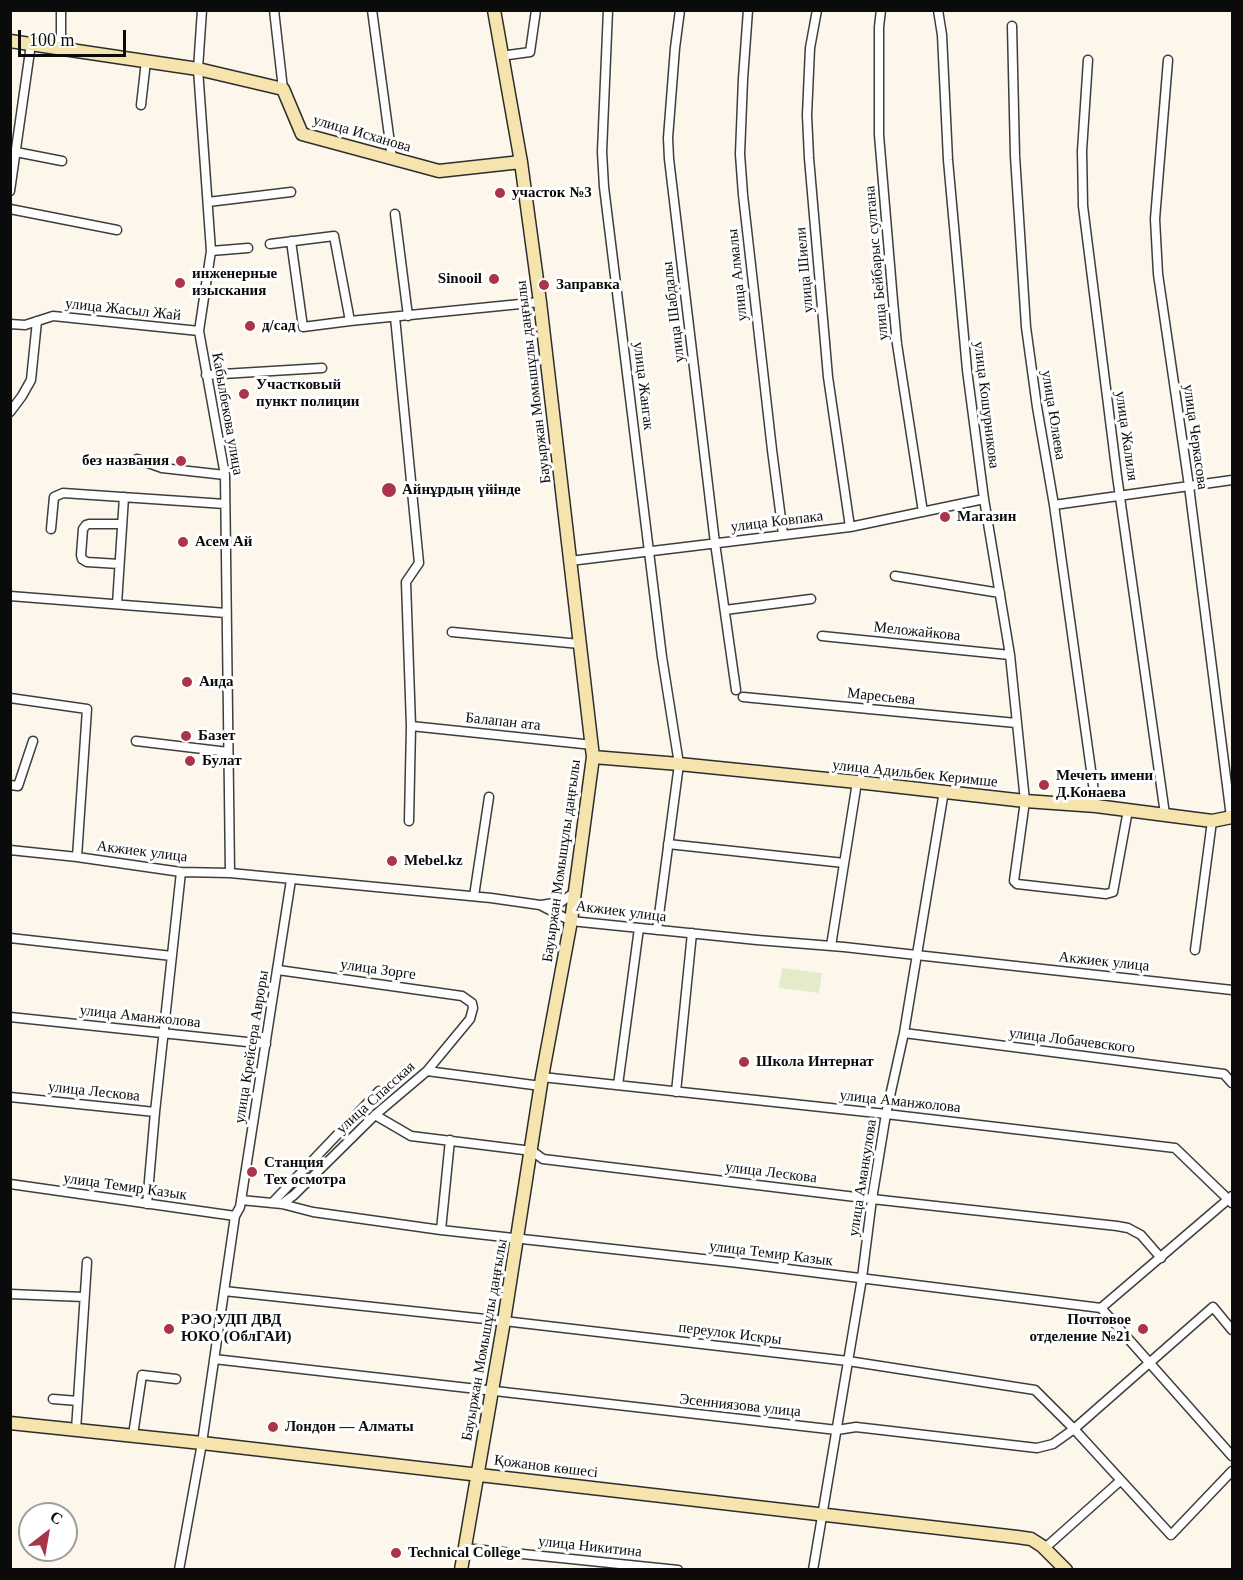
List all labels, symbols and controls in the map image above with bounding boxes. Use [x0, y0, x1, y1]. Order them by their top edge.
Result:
scale bar [21, 18, 129, 56]
text: 100 m [29, 30, 75, 50]
street label: улица Исханова [311, 111, 413, 157]
place label: участок №3 [512, 184, 592, 202]
street label: улица Бейбарыс султана [861, 185, 893, 341]
marker: участок №3 [493, 186, 507, 200]
street label: улица Шиели [792, 226, 818, 314]
street label: улица Алмалы [724, 228, 752, 322]
street label: улица Шабдалы [659, 260, 689, 364]
place label: инженерные изыскания [192, 265, 277, 300]
place label: Sinooil [438, 270, 482, 288]
marker: Sinooil [487, 272, 501, 286]
marker: инженерные изыскания [173, 276, 187, 290]
place label: Заправка [556, 276, 620, 294]
marker: Заправка [537, 278, 551, 292]
street label: Бауыржан Момышұлы даңғылы [513, 279, 555, 485]
street label: улица Жасыл Жай [64, 295, 182, 325]
place label: д/сад [262, 317, 296, 335]
marker: д/сад [243, 319, 257, 333]
street label: улица Жангак [629, 341, 657, 431]
street label: улица Кошурникова [969, 341, 1003, 469]
street label: Кабылбекова улица [207, 351, 247, 477]
street label: улица Юлаева [1037, 369, 1069, 461]
place label: Участковый пункт полиции [256, 376, 359, 411]
street label: улица Черкасова [1179, 383, 1211, 491]
marker: Участковый пункт полиции [237, 387, 251, 401]
street label: улица Жалиля [1111, 390, 1141, 482]
place label: без названия [82, 452, 169, 470]
marker: без названия [174, 454, 188, 468]
marker: Айнұрдың үйінде [380, 481, 398, 499]
place label: Айнұрдың үйінде [402, 481, 521, 499]
street label: улица Ковпака [730, 507, 824, 537]
place label: Магазин [957, 508, 1016, 526]
marker: Магазин [938, 510, 952, 524]
place label: Асем Ай [195, 533, 252, 551]
marker: Асем Ай [176, 535, 190, 549]
street label: Меложайкова [873, 619, 961, 645]
place label: Аида [199, 673, 234, 691]
marker: Аида [180, 675, 194, 689]
street label: Маресьева [846, 684, 916, 710]
street label: Балапан ата [465, 709, 541, 735]
place label: Базет [198, 727, 235, 745]
marker: Базет [179, 729, 193, 743]
place label: Булат [202, 752, 242, 770]
marker: Булат [183, 754, 197, 768]
street label: улица Адильбек Керимше [831, 756, 999, 792]
street label: Бауыржан Момышұлы даңғылы [539, 758, 585, 964]
place label: Мечеть имени Д.Конаева [1056, 767, 1153, 802]
marker: Мечеть имени Д.Конаева [1037, 778, 1051, 792]
street label: Акжиек улица [96, 838, 188, 866]
place label: Mebel.kz [404, 852, 463, 870]
marker: Mebel.kz [385, 854, 399, 868]
street label: Акжиек улица [575, 898, 667, 926]
street label: Акжиек улица [1058, 948, 1150, 976]
street label: улица Зорге [339, 956, 417, 984]
street label: улица Крейсера Авроры [231, 969, 273, 1125]
street label: улица Аманжолова [79, 1002, 201, 1032]
street label: улица Лобачевского [1008, 1024, 1136, 1058]
place label: Школа Интернат [756, 1053, 874, 1071]
marker: Школа Интернат [737, 1055, 751, 1069]
street label: улица Спасская [333, 1058, 419, 1138]
street label: улица Лескова [47, 1078, 141, 1106]
street label: улица Аманжолова [839, 1087, 961, 1117]
street label: улица Аманкулова [845, 1118, 881, 1238]
place label: Станция Тех осмотра [264, 1154, 346, 1189]
street label: улица Лескова [724, 1158, 818, 1188]
marker: Станция Тех осмотра [245, 1165, 259, 1179]
street label: улица Темир Казык [62, 1169, 188, 1205]
street label: улица Темир Казык [708, 1237, 834, 1271]
street label: Бауыржан Момышұлы даңғылы [458, 1238, 512, 1442]
place label: РЭО УДП ДВД ЮКО (ОблГАИ) [181, 1311, 291, 1346]
place label: Почтовое отделение №21 [1029, 1311, 1131, 1346]
street label: переулок Искры [677, 1319, 783, 1349]
marker: РЭО УДП ДВД ЮКО (ОблГАИ) [162, 1322, 176, 1336]
marker: Почтовое отделение №21 [1136, 1322, 1150, 1336]
street label: Эсенниязова улица [678, 1391, 802, 1421]
place label: Лондон — Алматы [285, 1418, 414, 1436]
marker: Лондон — Алматы [266, 1420, 280, 1434]
street label: Қожанов көшесі [493, 1452, 599, 1482]
north arrow [18, 1502, 78, 1562]
text: С [47, 1508, 66, 1528]
street label: улица Никитина [537, 1533, 643, 1561]
place label: Technical College [408, 1544, 520, 1562]
marker: Technical College [389, 1546, 403, 1560]

